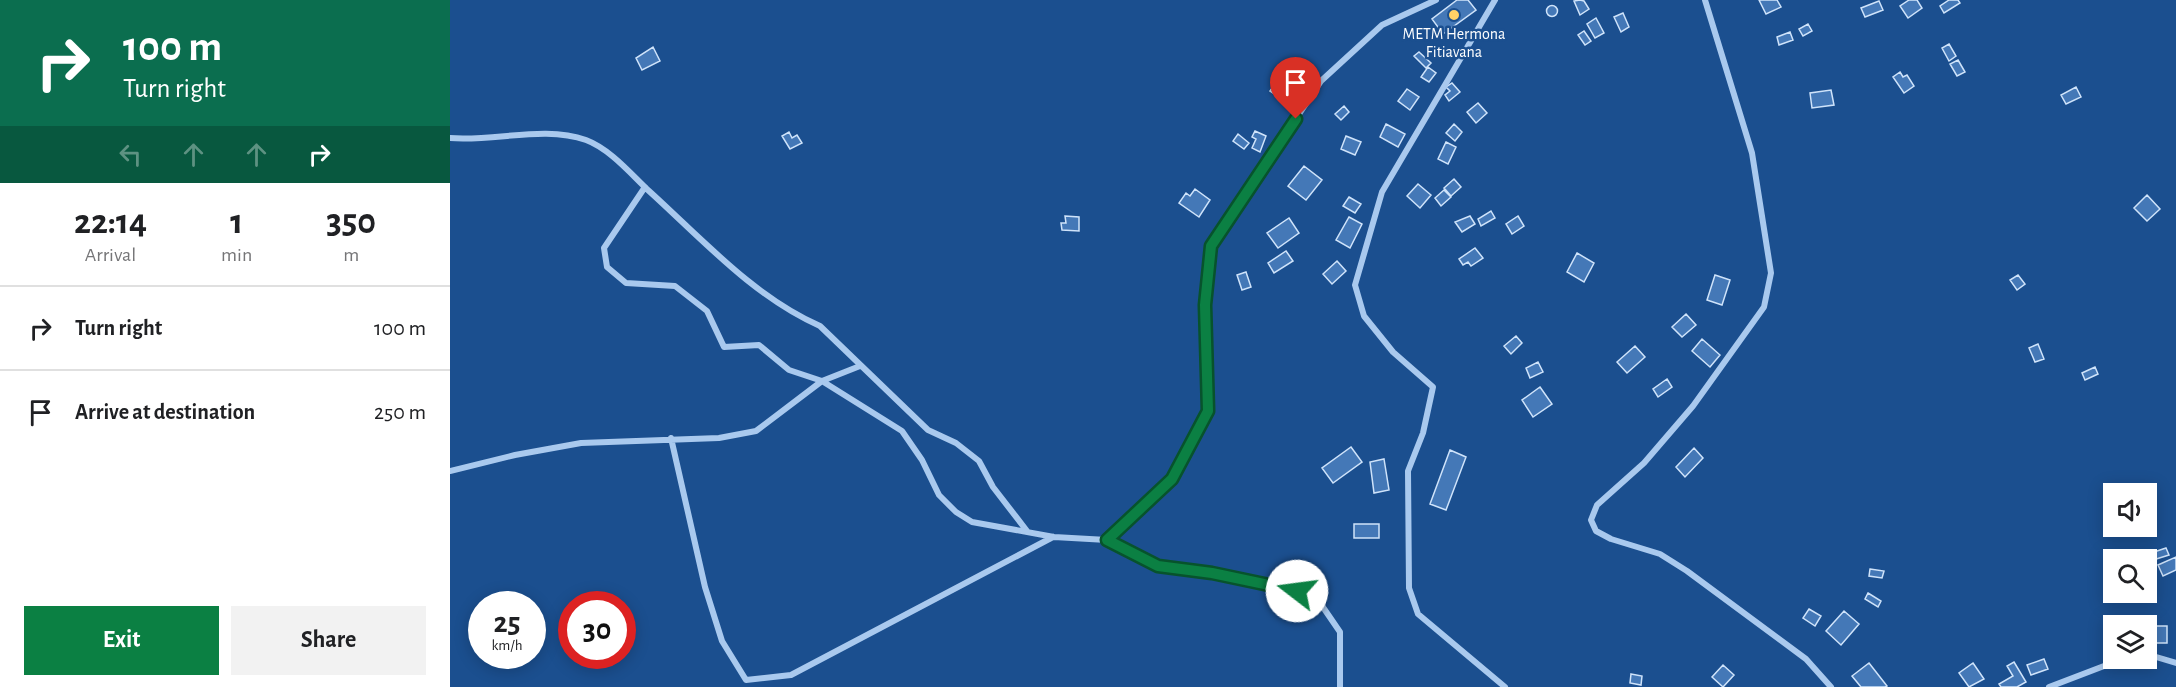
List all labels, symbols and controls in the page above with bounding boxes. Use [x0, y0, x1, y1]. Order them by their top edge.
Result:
marker: METM Hermona Fitiavana [1447, 8, 1461, 22]
icon: right [24, 24, 102, 102]
text: 100 m [123, 26, 222, 68]
place label: METM Hermona Fitiavana [1403, 26, 1505, 60]
pin [1270, 57, 1321, 119]
icon: arrive [1279, 66, 1312, 99]
text: Turn right [123, 75, 226, 102]
icon: left [114, 138, 147, 171]
icon: ahead [177, 138, 210, 171]
icon: ahead [240, 138, 273, 171]
icon: right [303, 138, 336, 171]
text: 22:14 [74, 204, 147, 240]
text: 1 [230, 204, 243, 240]
text: 350 [326, 204, 376, 240]
text: Arrival [85, 245, 136, 265]
text: min [221, 245, 252, 265]
text: m [343, 245, 359, 265]
icon: right [24, 312, 57, 345]
text: Turn right [75, 317, 162, 339]
text: 100 m [374, 317, 426, 339]
icon: arrive [24, 396, 57, 429]
text: Arrive at destination [75, 401, 255, 423]
text: 250 m [374, 401, 426, 423]
map controls [2103, 483, 2157, 669]
button: sound [2103, 483, 2157, 537]
button: search [2103, 549, 2157, 603]
position arrow [1265, 559, 1329, 623]
speed limit sign: 30 [558, 591, 636, 669]
button: Exit [24, 606, 219, 675]
button: Share [231, 606, 426, 675]
text: 25 [493, 608, 521, 638]
button: layers [2103, 615, 2157, 669]
text: km/h [492, 638, 522, 653]

